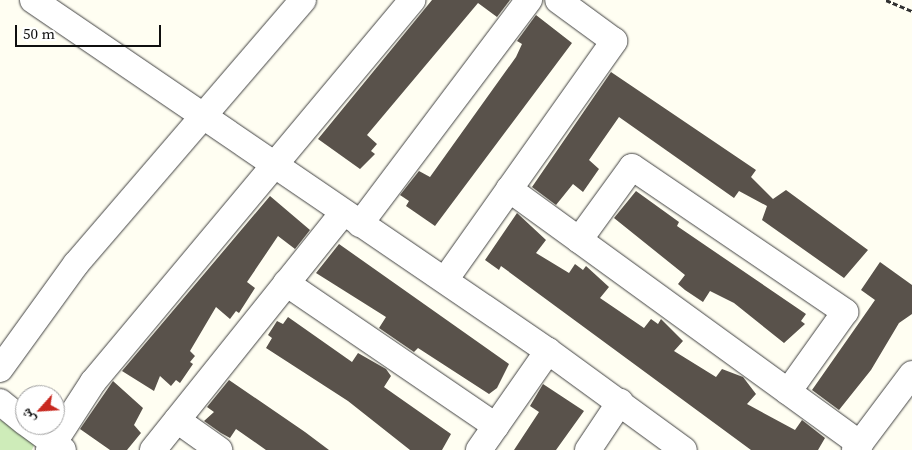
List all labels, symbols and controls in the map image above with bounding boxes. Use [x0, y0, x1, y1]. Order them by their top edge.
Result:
scale bar [18, 15, 164, 47]
text: 50 m [23, 23, 55, 44]
north arrow [15, 385, 65, 435]
text: ش [15, 405, 40, 427]

